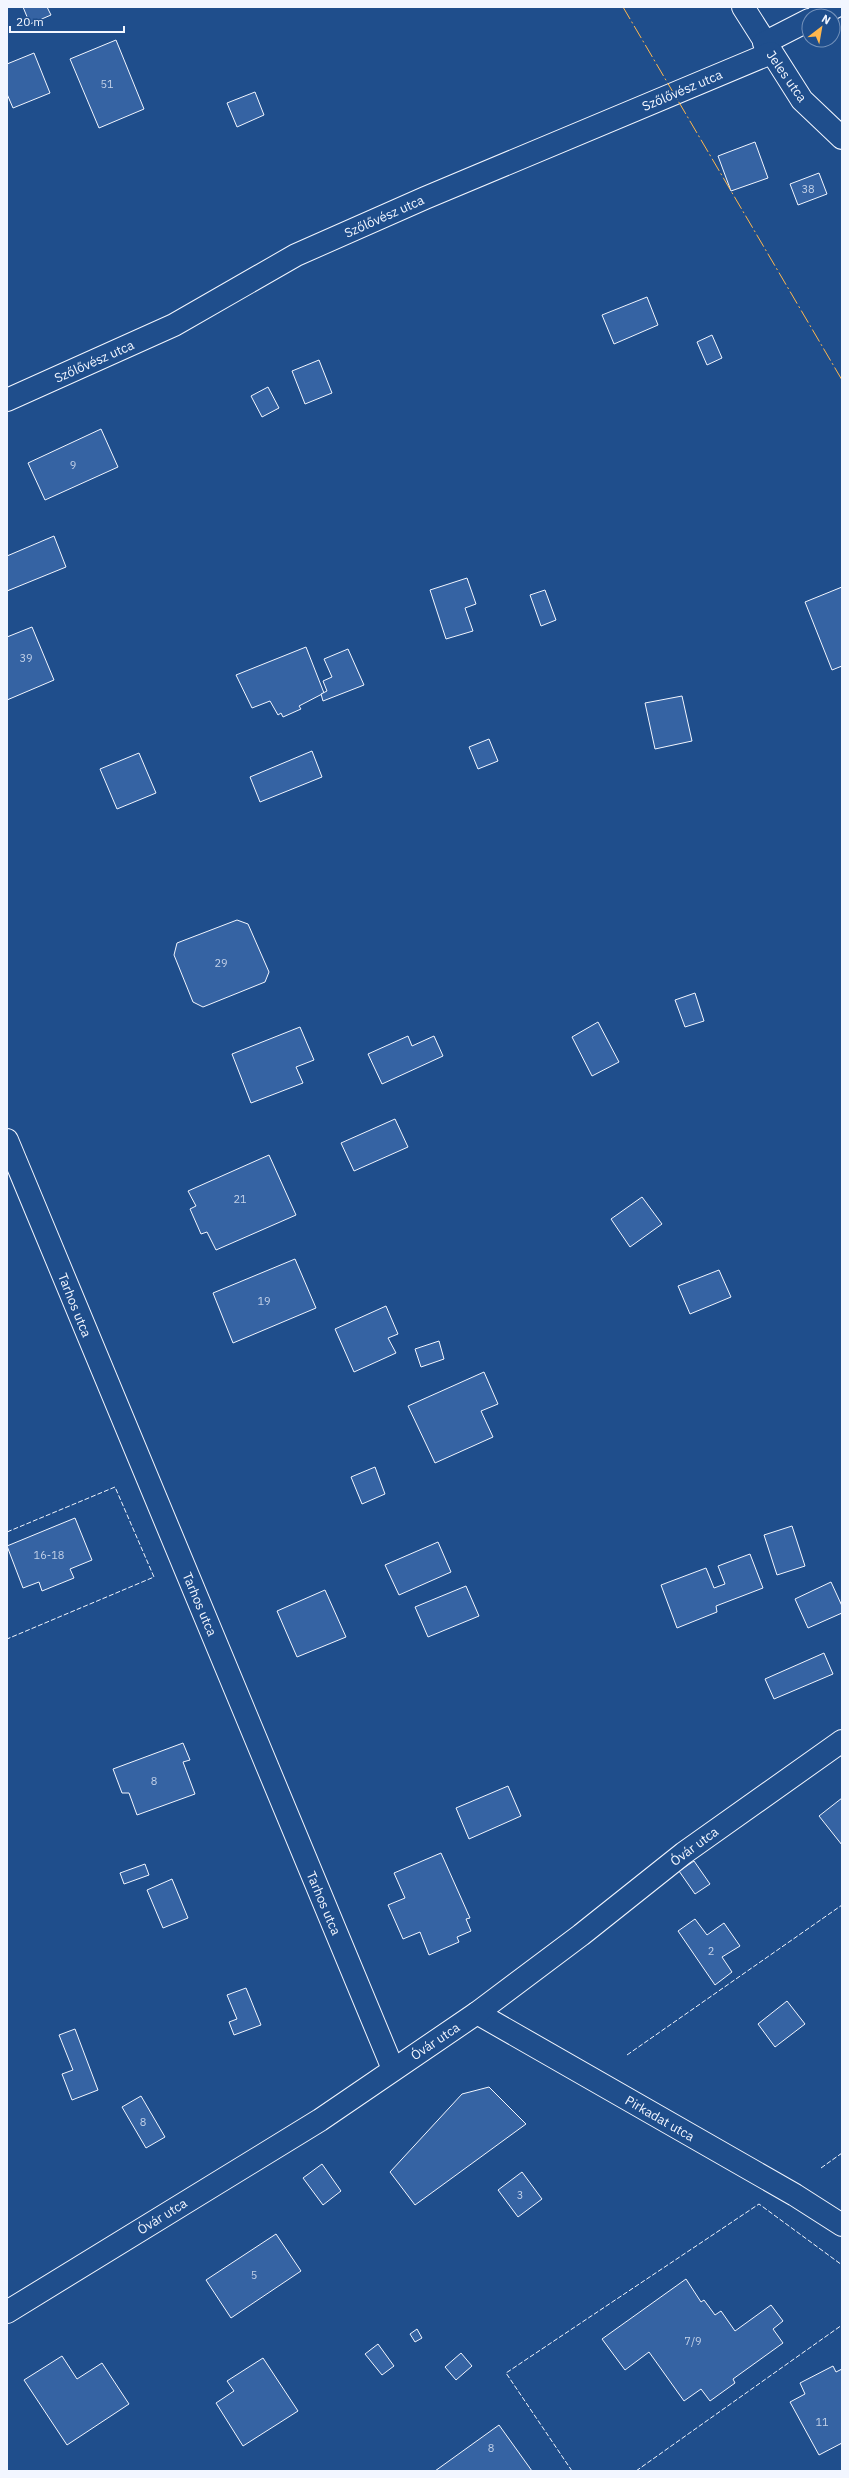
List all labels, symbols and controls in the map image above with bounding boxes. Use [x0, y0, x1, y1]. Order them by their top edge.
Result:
scale bar [10, 8, 124, 34]
north arrow [801, 8, 841, 48]
text: N [819, 11, 833, 27]
text: 20 m [16, 14, 44, 29]
street label: Jeles utca [763, 47, 811, 105]
street label: Szőlővész utca [639, 66, 725, 115]
house number: 51 [100, 77, 114, 91]
house number: 38 [801, 182, 815, 196]
street label: Szőlővész utca [342, 191, 427, 242]
street label: Szőlővész utca [52, 336, 137, 387]
house number: 9 [70, 458, 76, 472]
house number: 39 [19, 651, 33, 665]
house number: 29 [214, 956, 228, 970]
house number: 21 [233, 1192, 247, 1206]
street label: Tarhos utca [54, 1271, 95, 1340]
house number: 19 [257, 1294, 271, 1308]
house number: 16-18 [34, 1548, 64, 1562]
street label: Tarhos utca [178, 1570, 221, 1639]
house number: 8 [151, 1774, 157, 1788]
street label: Óvár utca [667, 1823, 722, 1870]
street label: Tarhos utca [302, 1869, 345, 1938]
house number: 2 [708, 1944, 714, 1958]
street label: Óvár utca [407, 2019, 463, 2064]
street label: Pirkadat utca [622, 2092, 697, 2145]
house number: 8 [140, 2115, 146, 2129]
house number: 3 [517, 2188, 523, 2202]
street label: Óvár utca [134, 2194, 190, 2238]
house number: 5 [251, 2268, 257, 2282]
house number: 7/9 [684, 2334, 702, 2348]
house number: 11 [815, 2415, 829, 2429]
house number: 8 [488, 2441, 494, 2455]

